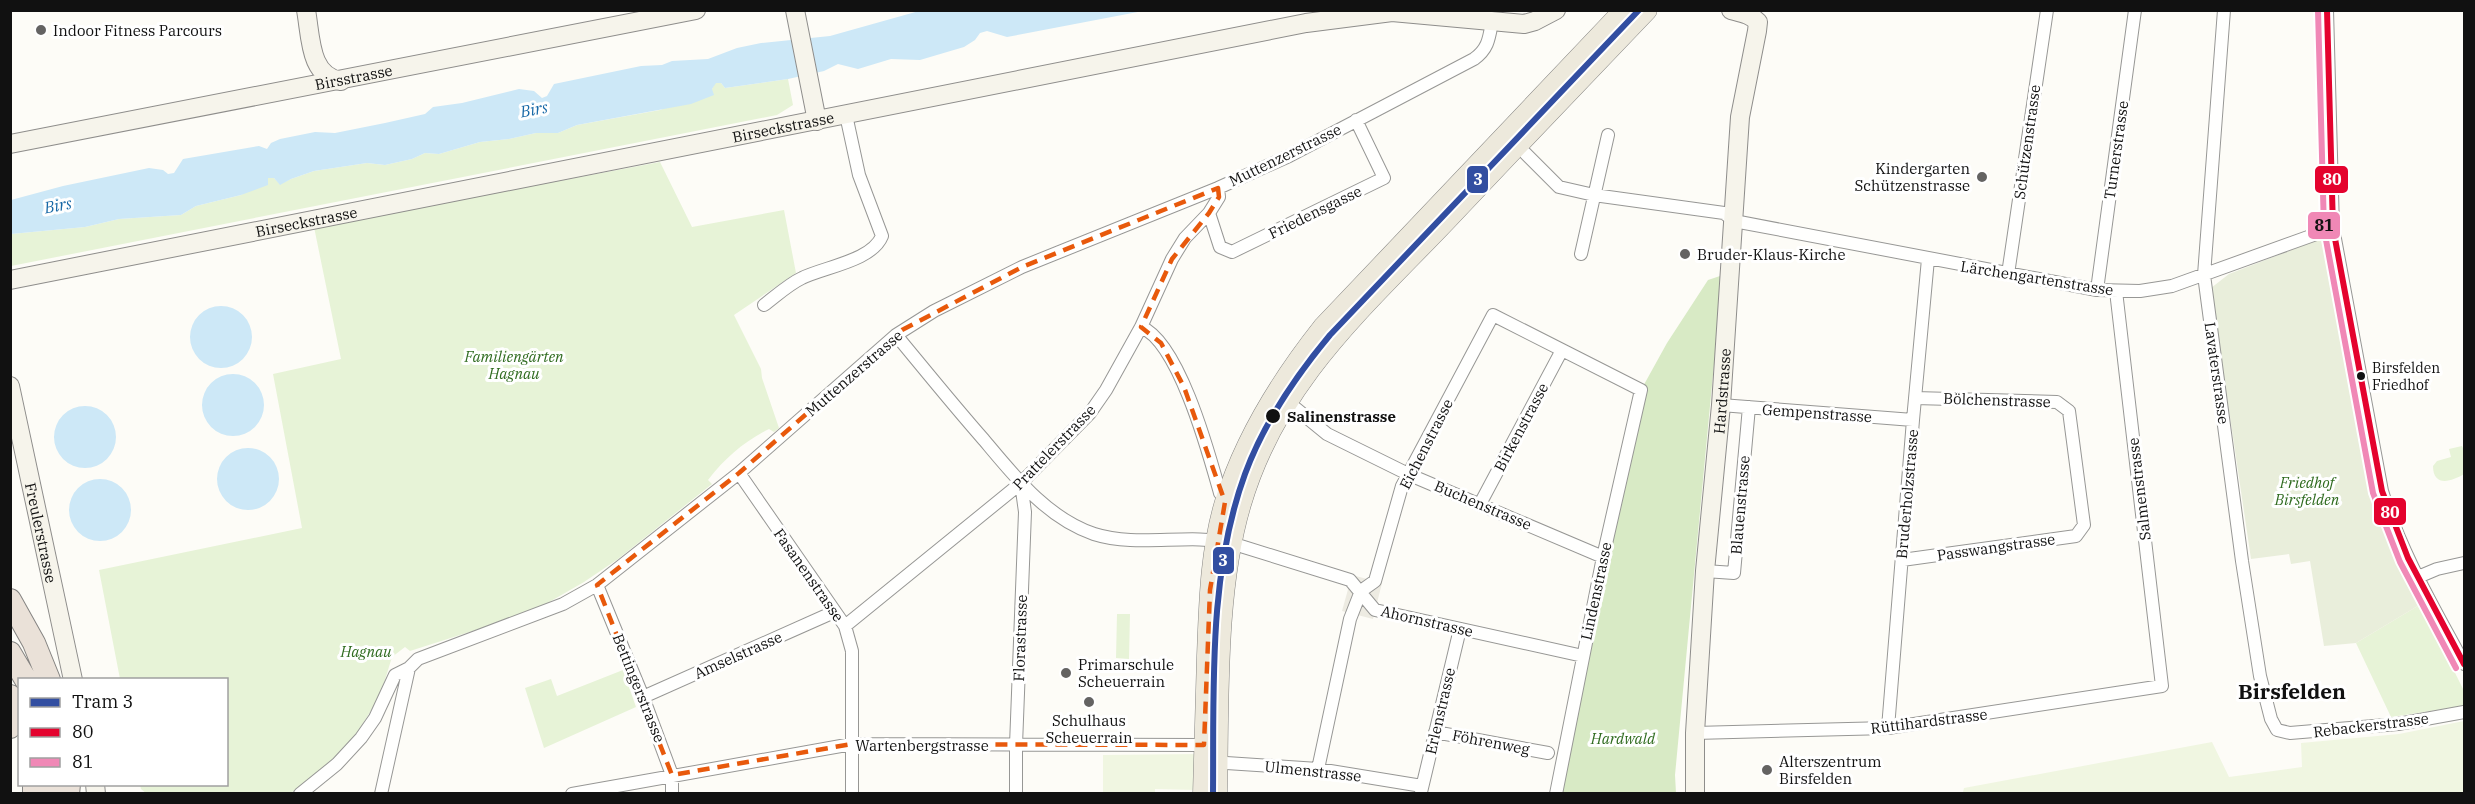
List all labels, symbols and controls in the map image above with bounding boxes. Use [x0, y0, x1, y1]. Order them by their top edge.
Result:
place label: Indoor Fitness Parcours [53, 21, 222, 40]
marker: Indoor Fitness Parcours [34, 23, 48, 37]
street label: Birsstrasse [313, 60, 394, 94]
street label: Schützenstrasse [2010, 83, 2044, 201]
water label: Birs [518, 97, 550, 122]
street label: Turnerstrasse [2100, 99, 2132, 201]
street label: Birseckstrasse [730, 107, 835, 146]
street label: Muttenzerstrasse [1226, 120, 1344, 190]
place label: Kindergarten Schützenstrasse [1854, 159, 1970, 195]
line badge: 3 [1466, 165, 1489, 194]
line badge: 80 [2314, 165, 2349, 194]
text: 3 [1473, 169, 1483, 189]
text: 80 [2322, 169, 2342, 189]
marker: Kindergarten Schützenstrasse [1975, 170, 1989, 184]
street label: Friedensgasse [1265, 181, 1365, 243]
water label: Birs [42, 193, 74, 218]
street label: Birseckstrasse [254, 202, 359, 241]
line badge: 81 [2307, 211, 2341, 240]
text: 81 [2314, 215, 2334, 235]
place label: Bruder-Klaus-Kirche [1697, 245, 1846, 264]
marker: Bruder-Klaus-Kirche [1678, 247, 1692, 261]
street label: Lärchengartenstrasse [1959, 257, 2115, 299]
street label: Lavaterstrasse [2200, 321, 2234, 425]
street label: Muttenzerstrasse [802, 326, 906, 420]
park label: Familiengärten Hagnau [463, 347, 564, 383]
street label: Hardstrasse [1709, 348, 1734, 435]
place label: Birsfelden Friedhof [2372, 359, 2440, 394]
marker: Birsfelden Friedhof [2355, 370, 2367, 382]
street label: Birkenstrasse [1490, 379, 1552, 475]
street label: Bölchenstrasse [1943, 389, 2051, 411]
street label: Eichenstrasse [1395, 396, 1457, 492]
street label: Prattelerstrasse [1008, 400, 1100, 494]
street label: Gempenstrasse [1761, 400, 1873, 426]
marker: Salinenstrasse [1264, 407, 1282, 425]
place label: Salinenstrasse [1287, 407, 1396, 426]
street label: Bruderholzstrasse [1892, 429, 1922, 559]
street label: Salmenstrasse [2123, 437, 2155, 541]
street label: Blauenstrasse [1726, 455, 1754, 555]
park label: Friedhof Birsfelden [2274, 473, 2340, 509]
street label: Buchenstrasse [1431, 476, 1535, 534]
street label: Freulerstrasse [21, 481, 61, 585]
line badge: 80 [2373, 497, 2407, 526]
text: 80 [2380, 502, 2400, 522]
street label: Fasanenstrasse [770, 525, 848, 625]
street label: Passwangstrasse [1936, 529, 2056, 565]
street label: Lindenstrasse [1576, 540, 1616, 642]
line badge: 3 [1212, 546, 1235, 575]
text: 3 [1218, 550, 1228, 570]
street label: Florastrasse [1009, 594, 1031, 682]
street label: Ahornstrasse [1379, 601, 1475, 641]
street label: Amselstrasse [691, 627, 785, 683]
street label: Bettingerstrasse [609, 631, 669, 745]
park label: Hagnau [339, 642, 392, 661]
place label: Primarschule Scheuerrain [1078, 655, 1174, 691]
marker: Primarschule Scheuerrain [1059, 666, 1073, 680]
street label: Erlenstrasse [1421, 666, 1459, 756]
district label: Birsfelden [2238, 677, 2346, 705]
legend [18, 678, 228, 786]
text: Tram 3 [72, 690, 133, 713]
marker: Schulhaus Scheuerrain [1082, 695, 1096, 709]
street label: Rüttihardstrasse [1869, 704, 1989, 738]
street label: Rebackerstrasse [2312, 708, 2430, 742]
place label: Schulhaus Scheuerrain [1045, 711, 1133, 747]
text: 80 [72, 720, 94, 743]
street label: Föhrenweg [1451, 725, 1531, 759]
park label: Hardwald [1590, 729, 1656, 748]
street label: Wartenbergstrasse [855, 736, 989, 755]
text: 81 [72, 750, 94, 773]
place label: Alterszentrum Birsfelden [1779, 752, 1882, 788]
street label: Ulmenstrasse [1264, 756, 1362, 786]
marker: Alterszentrum Birsfelden [1760, 763, 1774, 777]

